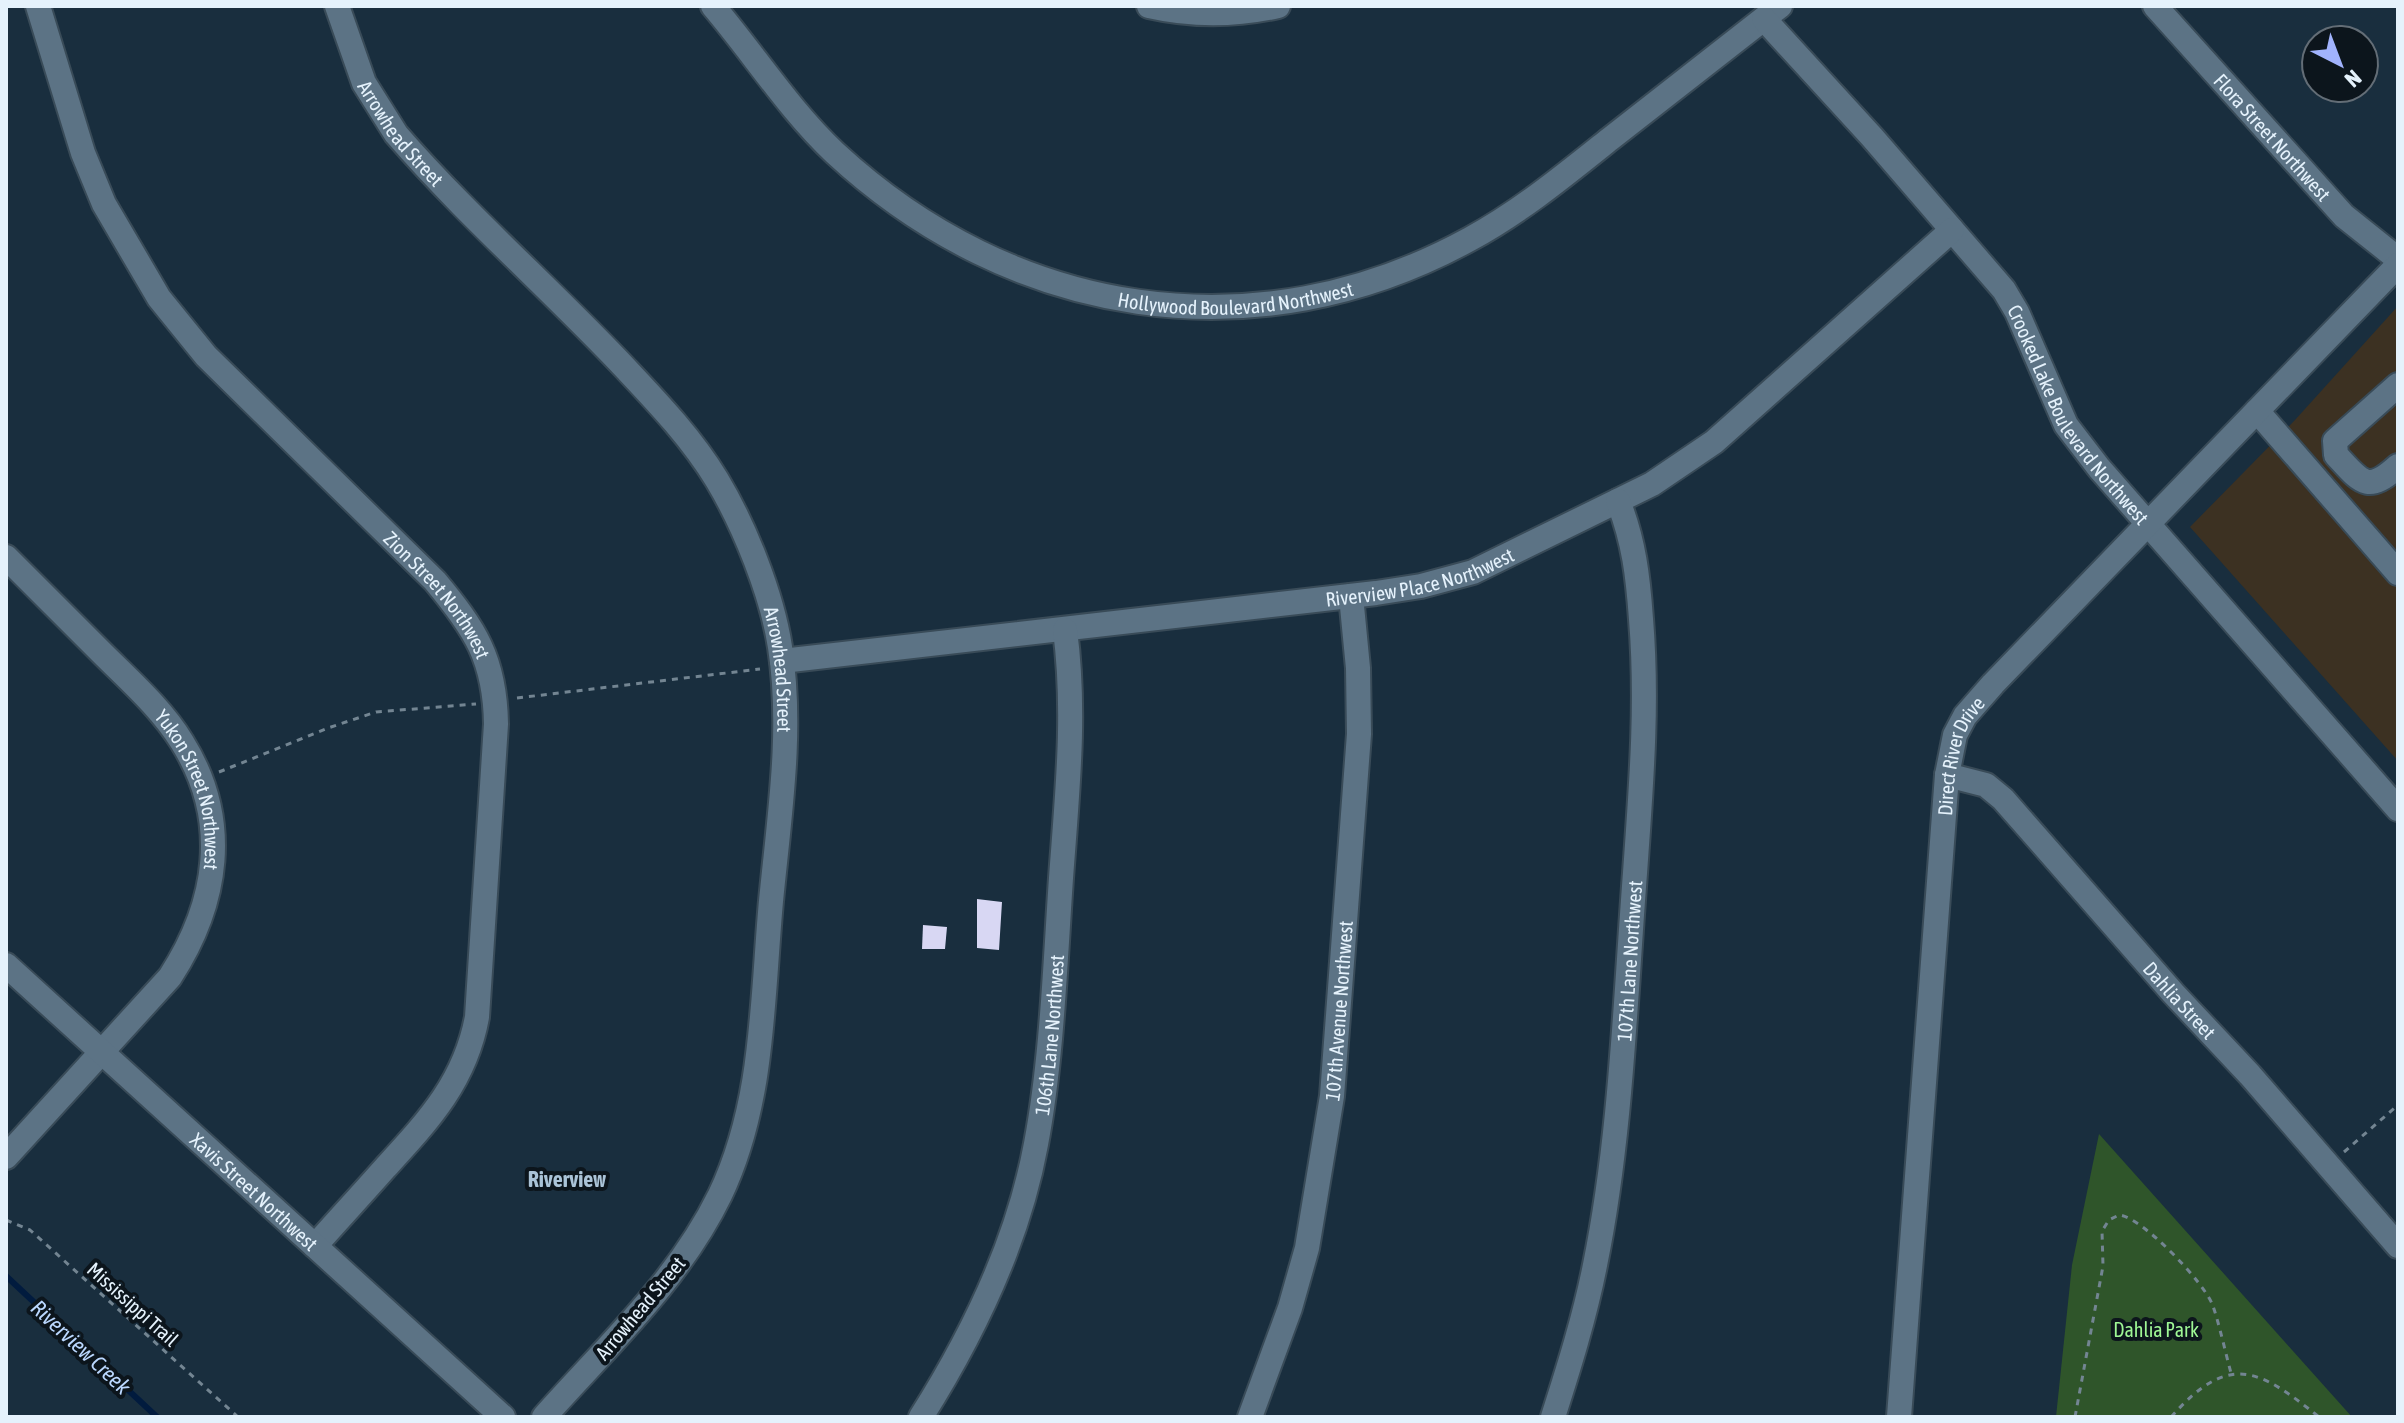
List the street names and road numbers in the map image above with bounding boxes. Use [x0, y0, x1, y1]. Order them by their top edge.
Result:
street label: Flora Street Northwest [2210, 69, 2336, 205]
street label: Arrowhead Street [354, 76, 449, 191]
street label: Hollywood Boulevard Northwest [1116, 276, 1356, 319]
street label: Crooked Lake Boulevard Northwest [2004, 300, 2154, 529]
street label: Zion Street Northwest [379, 526, 496, 662]
street label: Riverview Place Northwest [1324, 542, 1517, 610]
street label: Arrowhead Street [760, 604, 797, 733]
street label: Direct River Drive [1932, 691, 1989, 816]
street label: Yukon Street Northwest [151, 705, 225, 872]
street label: 107th Lane Northwest [1612, 879, 1646, 1042]
street label: 107th Avenue Northwest [1320, 920, 1357, 1103]
street label: 106th Lane Northwest [1030, 954, 1068, 1117]
street label: Dahlia Street [2139, 957, 2221, 1043]
street label: Xavis Street Northwest [186, 1127, 323, 1255]
street label: Arrowhead Street [590, 1252, 690, 1364]
street label: Mississippi Trail [83, 1257, 184, 1351]

